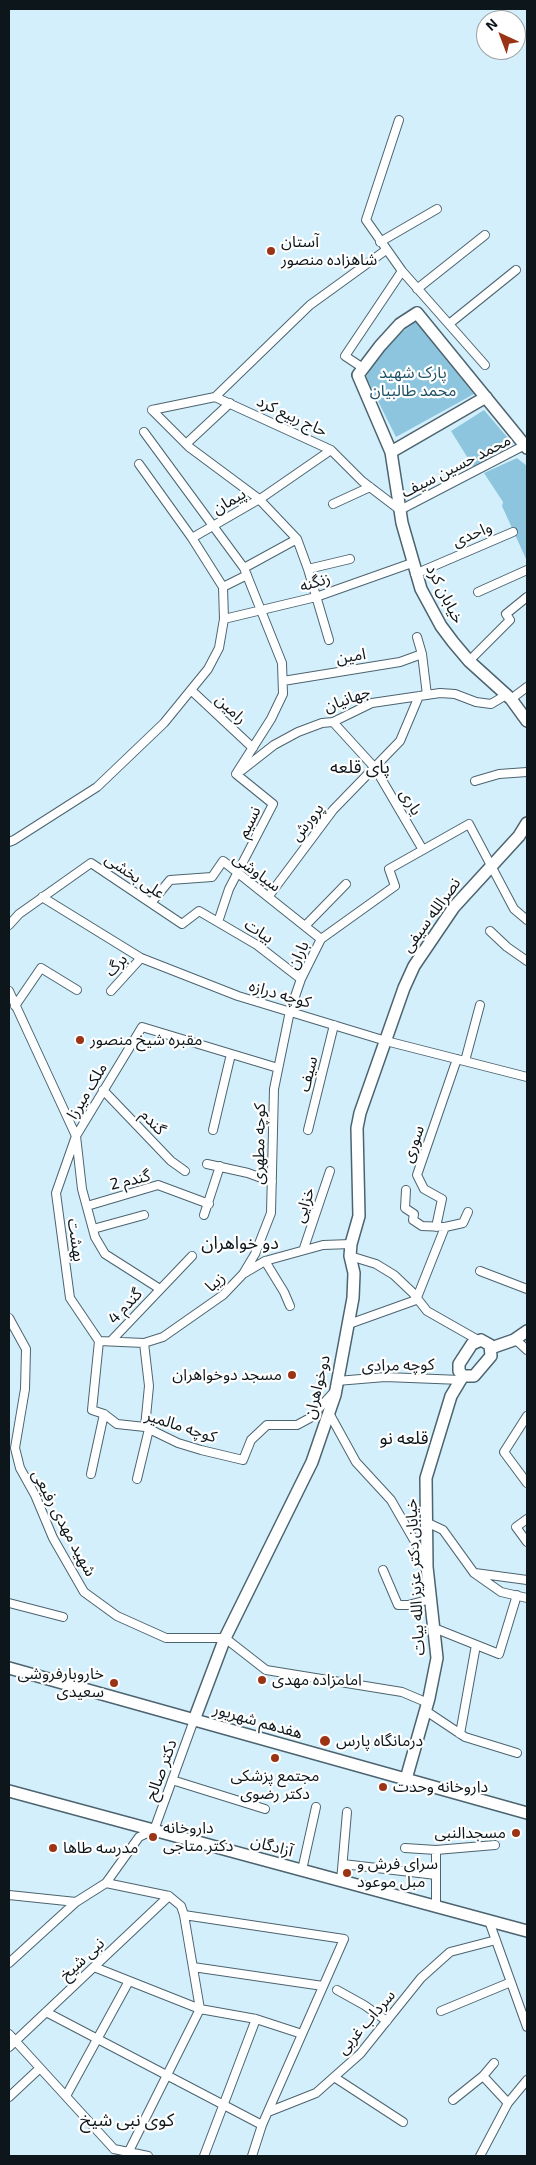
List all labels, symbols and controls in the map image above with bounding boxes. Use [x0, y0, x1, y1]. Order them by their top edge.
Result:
north arrow [476, 10, 526, 60]
text: N [482, 15, 501, 34]
place label: آستان شاهزاده منصور [281, 232, 377, 270]
marker: آستان شاهزاده منصور [265, 245, 277, 257]
park label: پارک شهید محمد طالبیان [370, 363, 456, 401]
street label: حاج ربیع کرد [254, 391, 330, 441]
street label: محمد حسین سیف [398, 430, 514, 502]
street label: پیمان [209, 484, 249, 518]
street label: واحدی [449, 517, 495, 551]
street label: خیابان کرد [422, 561, 468, 627]
street label: زنگنه [297, 568, 333, 596]
street label: امین [335, 644, 367, 668]
street label: جهانیان [321, 682, 373, 716]
street label: رامین [212, 690, 250, 728]
district label: پای قلعه [330, 756, 390, 778]
street label: یاری [396, 785, 426, 819]
street label: پرورش [286, 799, 328, 845]
street label: نسیم [233, 803, 265, 841]
street label: سیاوشی [229, 848, 285, 896]
street label: علی بخشی [101, 849, 169, 903]
street label: نصرالله سیفی [397, 874, 465, 956]
street label: بیات [241, 915, 277, 947]
street label: باران [283, 938, 313, 972]
street label: برگ [101, 950, 131, 980]
street label: کوچه درازه [247, 976, 313, 1012]
place label: مقبره شیخ منصور [90, 1030, 203, 1050]
marker: مقبره شیخ منصور [74, 1034, 86, 1046]
street label: سیف [294, 1054, 322, 1094]
street label: ملک میرزا [63, 1059, 111, 1123]
street label: کوچه مطهری [249, 1103, 269, 1185]
street label: گندم [136, 1105, 170, 1139]
street label: سوری [398, 1123, 428, 1165]
street label: گندم 2 [108, 1166, 152, 1194]
street label: خزایی [289, 1185, 319, 1225]
street label: بهشت [63, 1217, 89, 1263]
district label: دو خواهران [201, 1232, 279, 1254]
street label: زیبا [201, 1268, 229, 1296]
street label: گندم 4 [104, 1284, 146, 1328]
street label: دوخواهران [300, 1353, 334, 1421]
street label: کوچه مرادی [361, 1355, 435, 1375]
place label: مسجد دوخواهران [172, 1365, 282, 1385]
marker: مسجد دوخواهران [286, 1369, 298, 1381]
street label: کوچه مالمیر [143, 1405, 219, 1447]
district label: قلعه نو [380, 1427, 428, 1449]
street label: شهید مهدی رفیعی [28, 1466, 100, 1580]
street label: خیابان دکتر عزیز الله بیات [401, 1498, 429, 1656]
place label: خاروبارفروشی سعیدی [18, 1664, 104, 1702]
place label: امامزاده مهدی [272, 1670, 362, 1690]
marker: امامزاده مهدی [256, 1674, 268, 1686]
marker: خاروبارفروشی سعیدی [108, 1677, 120, 1689]
street label: هفدهم شهریور [211, 1699, 305, 1743]
place label: درمانگاه پارس [336, 1731, 423, 1751]
marker: درمانگاه پارس [318, 1734, 332, 1748]
street label: دکتر صالح [141, 1737, 181, 1803]
marker: مجتمع پزشکی دکتر رضوی [269, 1752, 281, 1764]
place label: مجتمع پزشکی دکتر رضوی [231, 1766, 319, 1804]
place label: داروخانه وحدت [393, 1777, 488, 1797]
marker: داروخانه وحدت [377, 1781, 389, 1793]
place label: داروخانه دکتر متاجی [163, 1818, 233, 1856]
place label: مسجدالنبی [435, 1823, 506, 1843]
marker: مسجدالنبی [510, 1827, 522, 1839]
marker: داروخانه دکتر متاجی [147, 1831, 159, 1843]
street label: آزادگان [249, 1831, 295, 1861]
place label: مدرسه طاها [63, 1838, 139, 1858]
marker: مدرسه طاها [47, 1842, 59, 1854]
place label: سرای فرش و مبل موعود [357, 1854, 438, 1892]
marker: سرای فرش و مبل موعود [341, 1867, 353, 1879]
street label: نبی شیخ [56, 1934, 108, 1984]
street label: سرداب غربی [333, 1986, 399, 2058]
district label: کوی نبی شیخ [80, 2109, 174, 2131]

